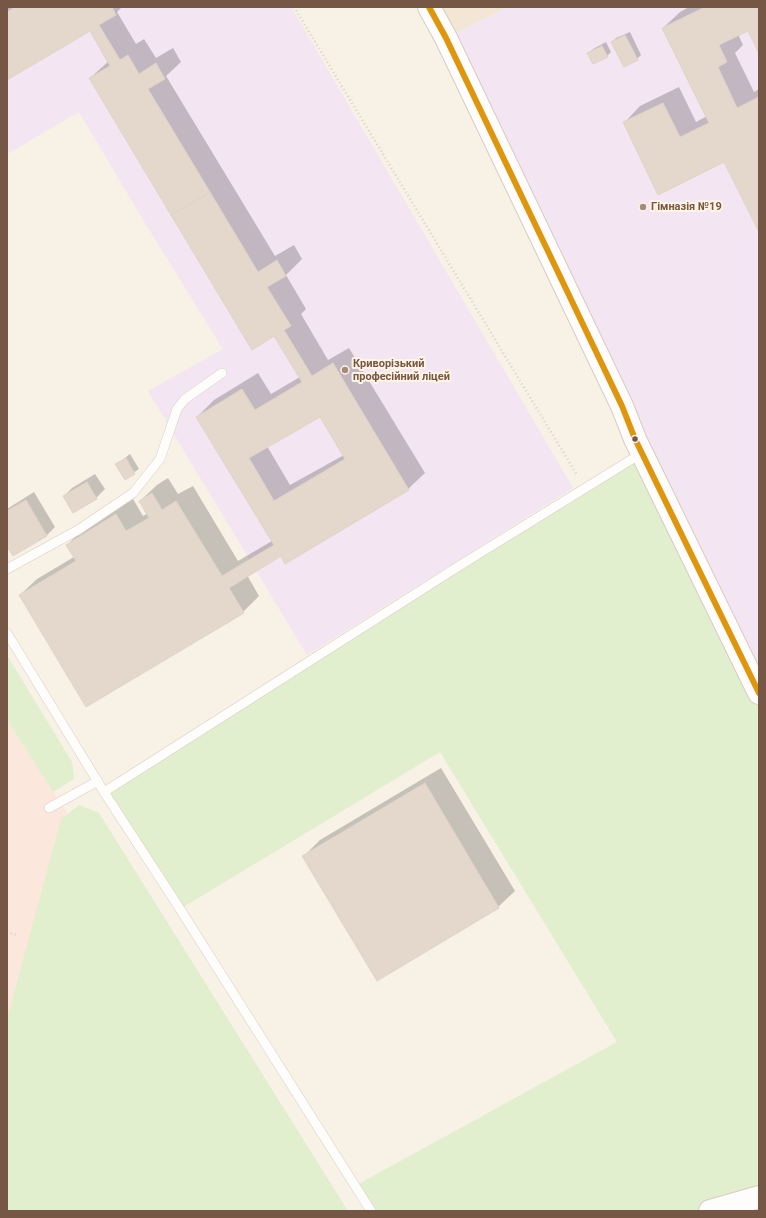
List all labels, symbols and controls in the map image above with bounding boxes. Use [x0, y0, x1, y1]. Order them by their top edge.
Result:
place label: Гімназія №19 [651, 200, 722, 214]
marker: Гімназія №19 [638, 202, 648, 212]
place label: Криворізький професійний ліцей [353, 357, 450, 383]
marker: Криворізький професійний ліцей [340, 365, 350, 375]
unlabelled marker [630, 434, 640, 444]

